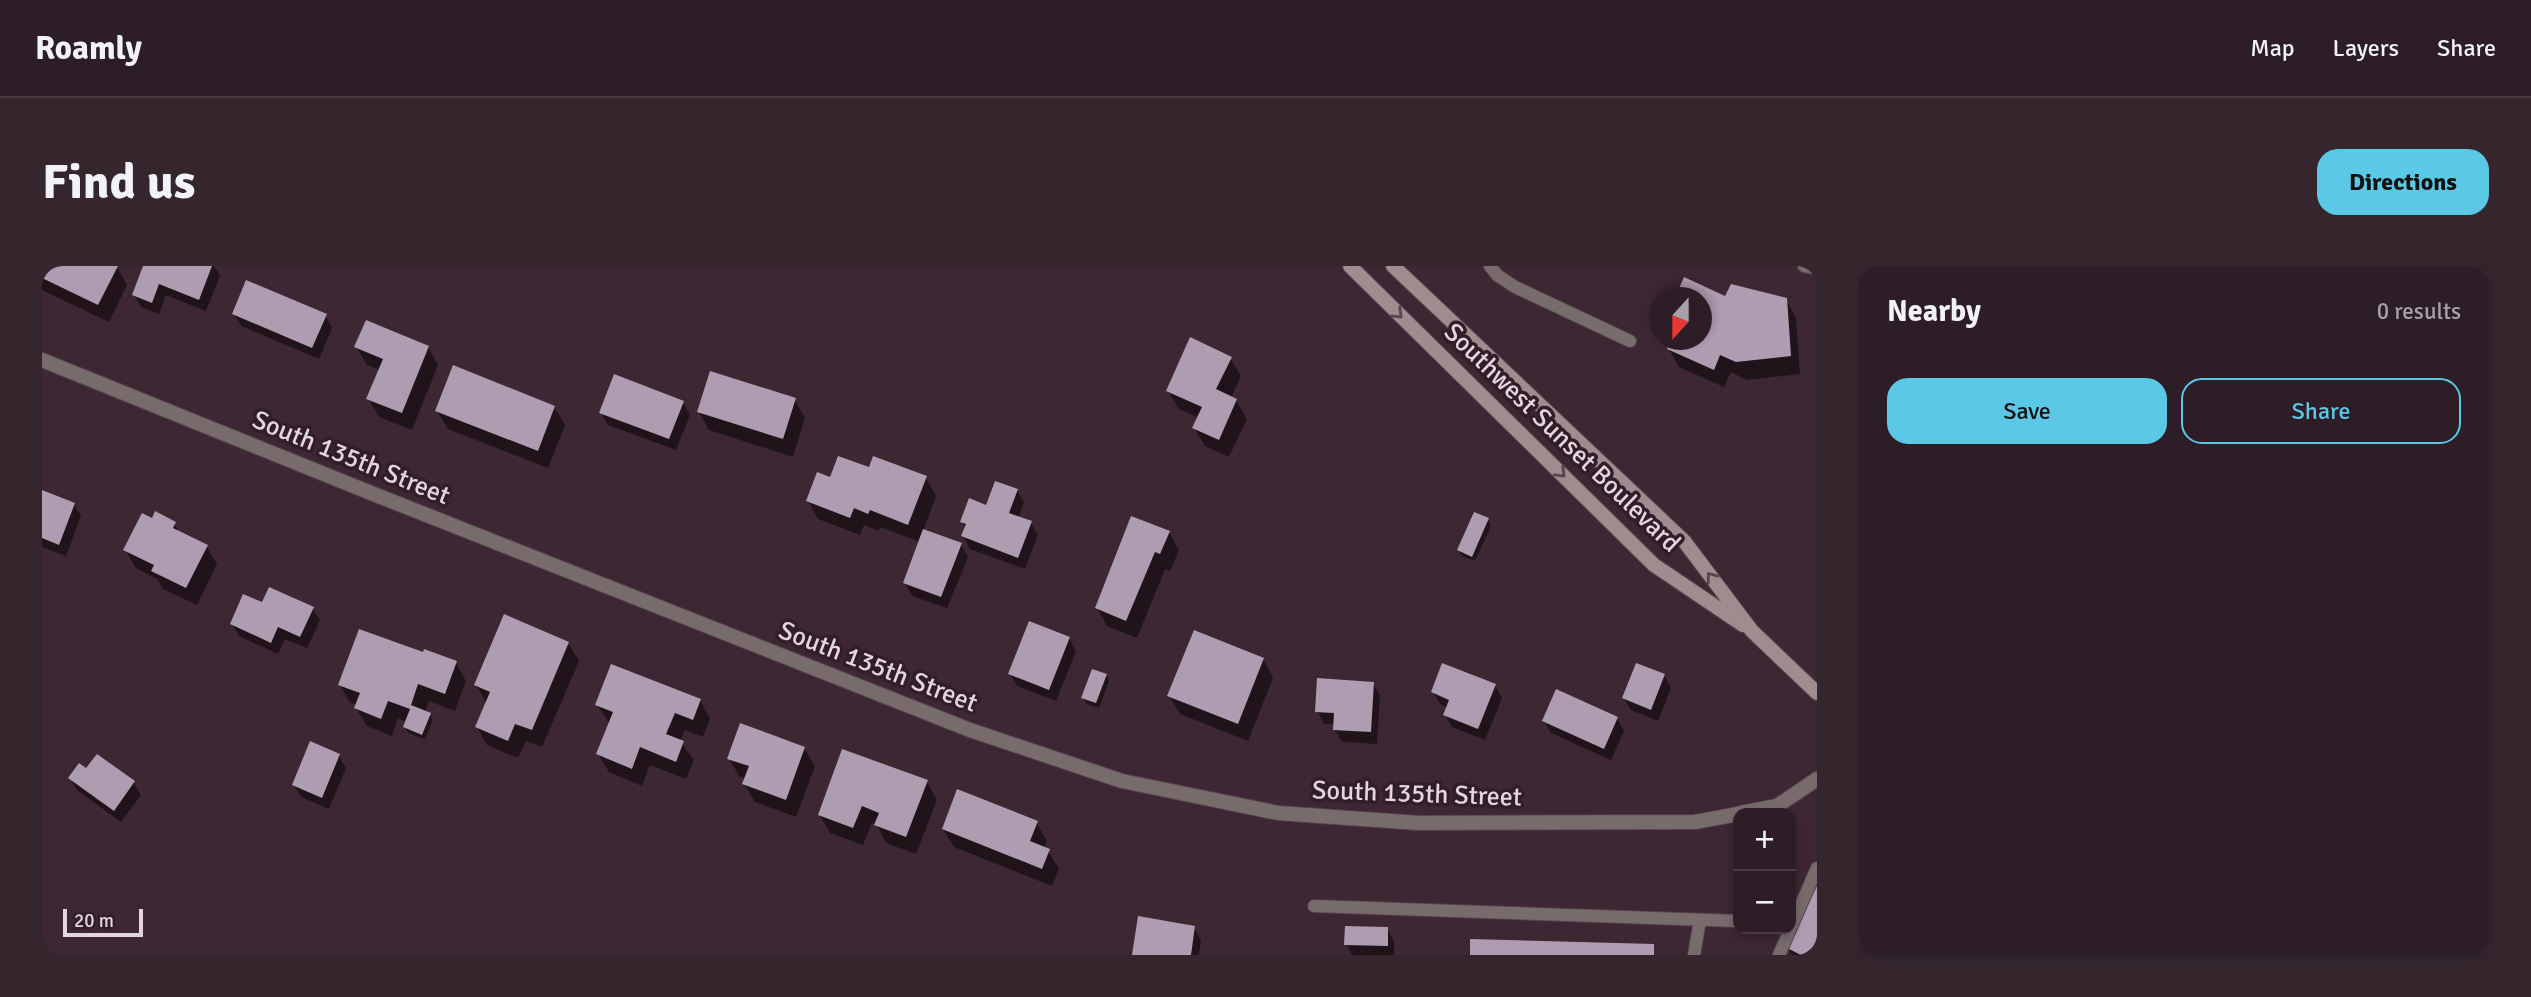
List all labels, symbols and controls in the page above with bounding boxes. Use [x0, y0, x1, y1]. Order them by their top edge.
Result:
text: Roamly [35, 28, 142, 69]
text: Map [2250, 33, 2295, 63]
text: Layers [2333, 33, 2399, 63]
text: Share [2437, 33, 2496, 63]
button: Directions [2317, 149, 2489, 215]
text: Find us [42, 152, 195, 212]
north arrow [1649, 287, 1712, 350]
text: Nearby [1887, 293, 1981, 330]
text: 0 results [2377, 297, 2461, 326]
one-way arrow [1390, 305, 1403, 318]
street label: Southwest Sunset Boulevard [1437, 317, 1687, 559]
button: Save [1887, 378, 2167, 444]
button: Share [2181, 378, 2461, 444]
street label: South 135th Street [248, 404, 454, 512]
one-way arrow [1553, 465, 1566, 478]
one-way arrow [1707, 572, 1719, 584]
street label: South 135th Street [774, 614, 982, 720]
street label: South 135th Street [1311, 774, 1523, 814]
map controls [1733, 808, 1796, 934]
button: + [1733, 808, 1796, 871]
button: − [1733, 871, 1796, 934]
scale bar [63, 906, 144, 938]
text: 20 m [74, 909, 114, 933]

